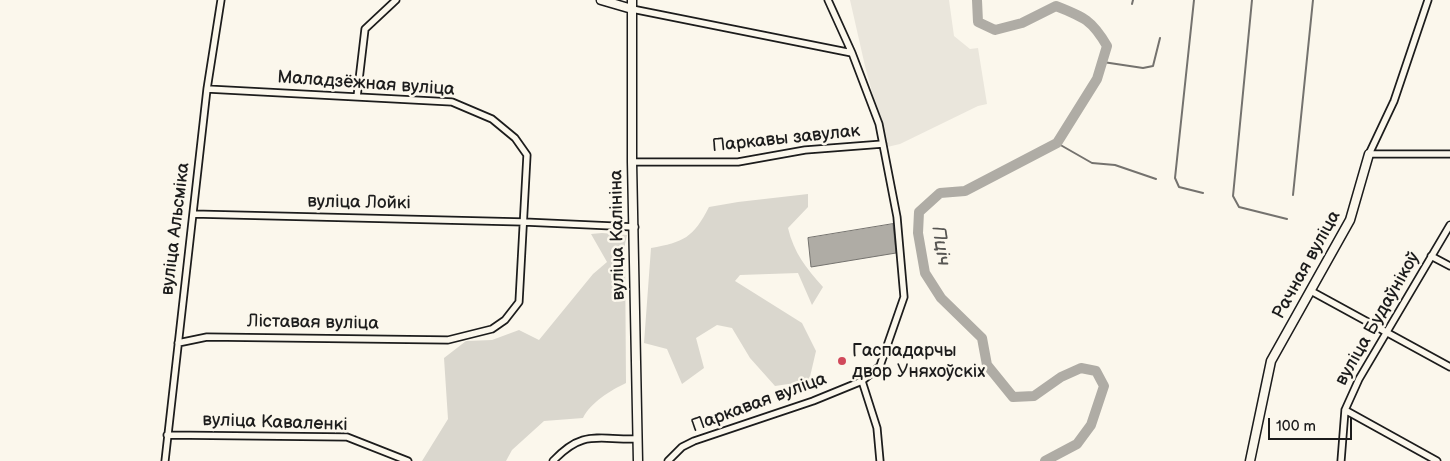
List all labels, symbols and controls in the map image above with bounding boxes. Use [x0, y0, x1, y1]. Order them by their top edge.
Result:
street label: Маладзёжная вуліца [277, 67, 455, 101]
street label: Паркавы завулак [711, 120, 861, 158]
street label: вуліца Альсміка [157, 161, 195, 297]
street label: вуліца Калініна [606, 169, 630, 301]
street label: вуліца Лойкі [307, 191, 411, 215]
street label: Рачная вуліца [1268, 207, 1346, 323]
water label: Пціч [926, 225, 954, 267]
street label: вуліца Будаўнікоў [1331, 248, 1425, 390]
street label: Ліставая вуліца [247, 311, 379, 335]
place label: Гаспадарчы двор Уняхоўскіх [852, 340, 985, 382]
marker: Гаспадарчы двор Уняхоўскіх [836, 355, 848, 367]
street label: Паркавая вуліца [688, 368, 830, 438]
scale bar [1270, 408, 1354, 440]
street label: вуліца Каваленкі [202, 410, 348, 436]
text: 100 m [1276, 417, 1316, 436]

